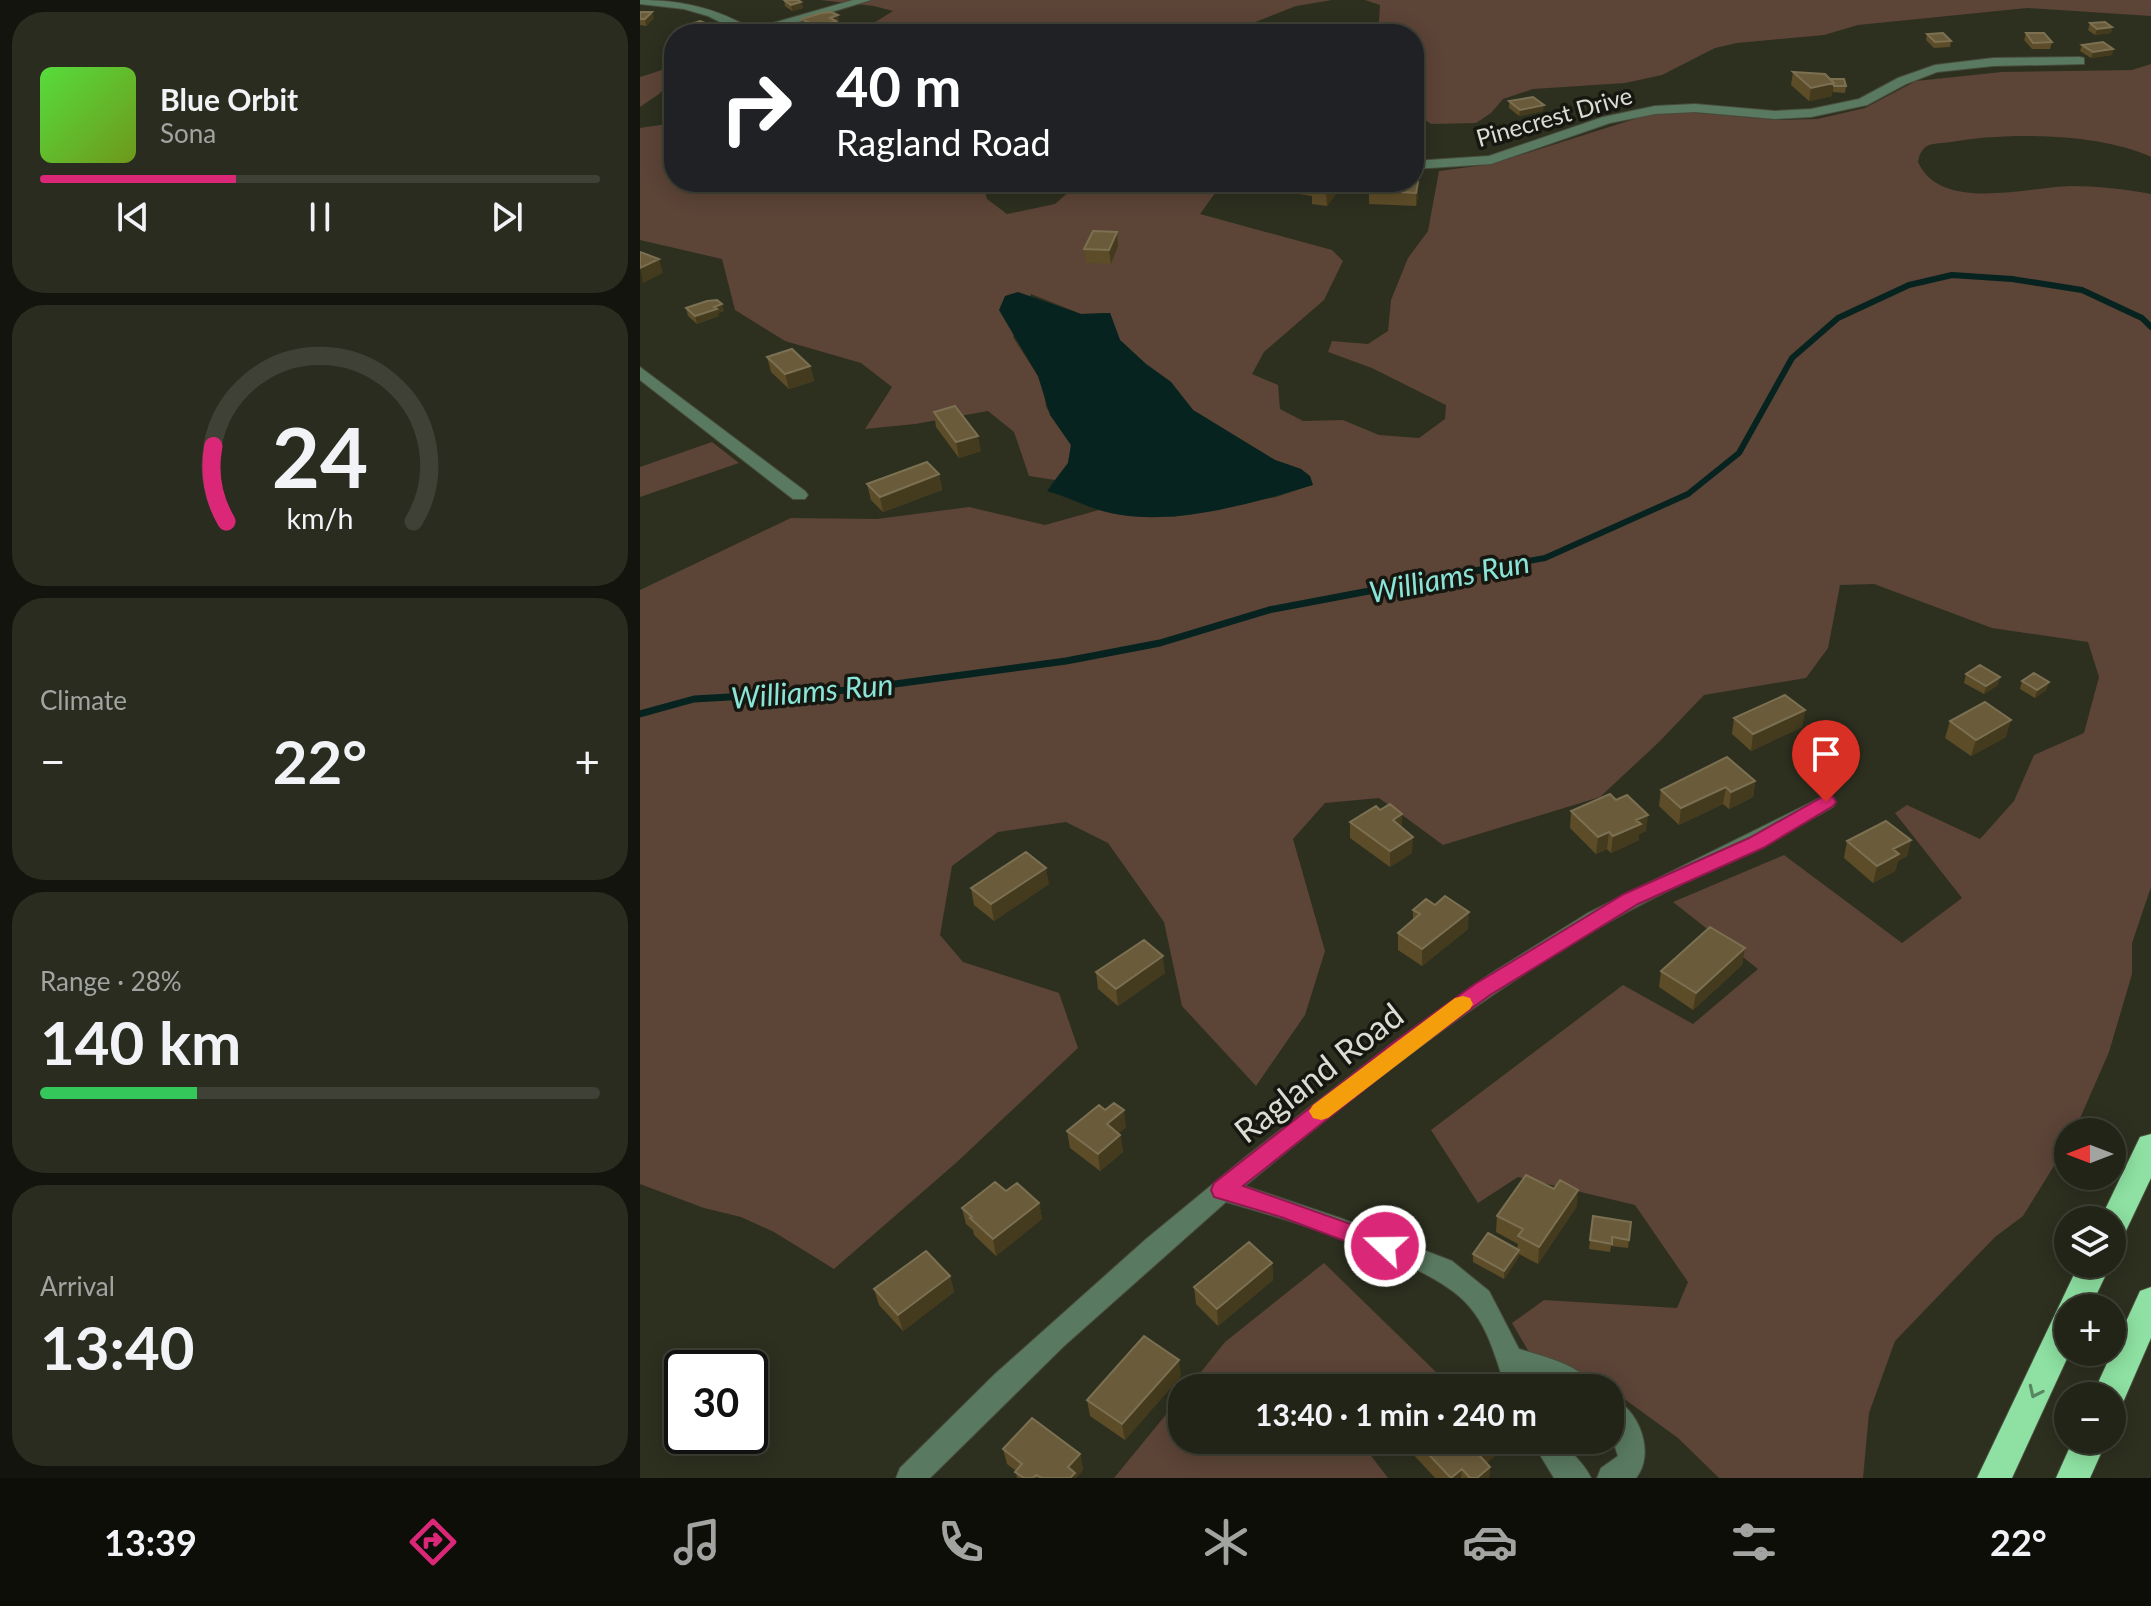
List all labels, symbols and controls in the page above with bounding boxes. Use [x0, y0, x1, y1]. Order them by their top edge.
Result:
text: 40 m [836, 52, 961, 119]
icon: right [704, 56, 808, 160]
street label: Pinecrest Drive [1473, 80, 1635, 152]
text: Blue Orbit [160, 81, 298, 117]
text: Sona [160, 117, 216, 149]
text: Ragland Road [836, 120, 1051, 164]
icon: previous [111, 195, 155, 239]
icon: pause [298, 195, 342, 239]
icon: next [485, 195, 529, 239]
text: 24 [272, 405, 368, 505]
text: km/h [287, 501, 353, 535]
water label: Williams Run [1366, 543, 1532, 609]
water label: Williams Run [729, 665, 895, 715]
text: Climate [40, 684, 127, 716]
pin [1792, 720, 1860, 802]
text: 22° [273, 725, 367, 797]
icon: arrive [1804, 732, 1848, 776]
text: − [40, 735, 66, 787]
text: + [574, 735, 600, 787]
text: Range · 28% [40, 965, 182, 997]
street label: Ragland Road [1226, 993, 1410, 1151]
text: 140 km [40, 1006, 241, 1078]
north arrow [2054, 1118, 2126, 1190]
map controls [2054, 1118, 2126, 1454]
position arrow [1343, 1204, 1427, 1288]
button: layers [2054, 1206, 2126, 1278]
text: Arrival [40, 1270, 115, 1302]
button: + [2054, 1294, 2126, 1366]
text: 13:40 [40, 1311, 195, 1383]
speed limit sign: 30 [664, 1350, 768, 1454]
button: − [2054, 1382, 2126, 1454]
one-way arrow [2029, 1383, 2045, 1398]
text: 13:40 · 1 min · 240 m [1255, 1396, 1537, 1432]
icon: directions [405, 1514, 461, 1570]
icon: music [669, 1514, 725, 1570]
icon: phone [933, 1514, 989, 1570]
icon: climate [1198, 1514, 1254, 1570]
icon: car [1462, 1514, 1518, 1570]
icon: filters [1726, 1514, 1782, 1570]
text: 13:39 [104, 1520, 197, 1564]
text: 22° [1990, 1520, 2047, 1564]

